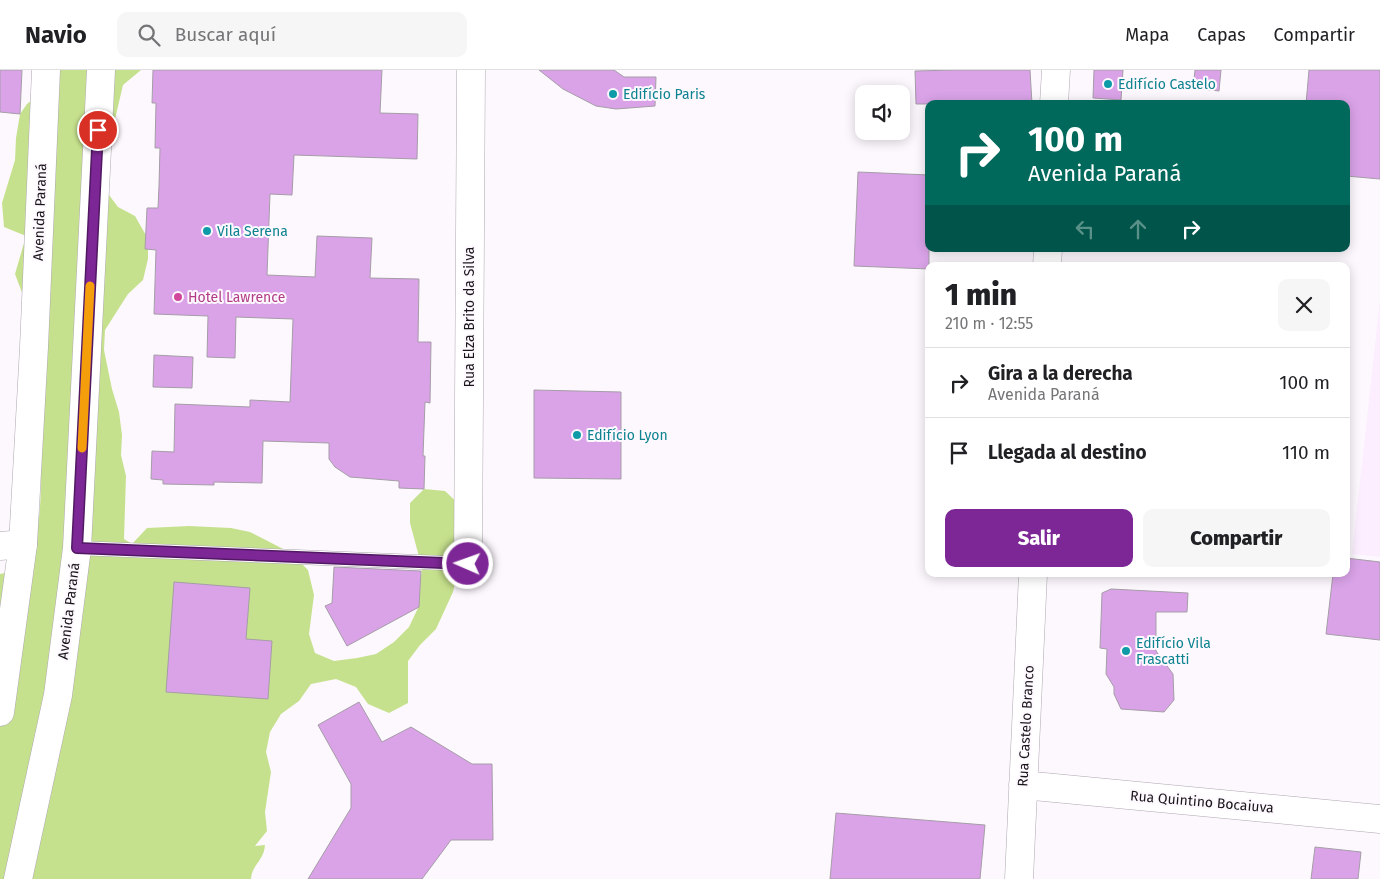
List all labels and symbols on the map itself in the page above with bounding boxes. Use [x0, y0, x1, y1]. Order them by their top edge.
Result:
place label: Edifício Castelo [1118, 76, 1216, 93]
marker: Edifício Castelo [1102, 78, 1114, 90]
place label: Edifício Paris [623, 86, 706, 103]
marker: Edifício Paris [607, 88, 619, 100]
pin [77, 109, 119, 151]
street label: Avenida Paraná [30, 163, 50, 261]
place label: Vila Serena [217, 223, 288, 240]
marker: Vila Serena [201, 225, 213, 237]
street label: Rua Elza Brito da Silva [461, 247, 478, 387]
place label: Hotel Lawrence [188, 289, 285, 306]
marker: Hotel Lawrence [172, 291, 184, 303]
place label: Edifício Lyon [587, 427, 668, 444]
marker: Edifício Lyon [571, 429, 583, 441]
position arrow [441, 537, 493, 589]
street label: Avenida Paraná [55, 561, 83, 661]
place label: Edifício Vila Frascatti [1136, 635, 1211, 668]
marker: Edifício Vila Frascatti [1120, 645, 1132, 657]
street label: Rua Castelo Branco [1014, 665, 1038, 787]
street label: Rua Quintino Bocaiuva [1129, 787, 1275, 817]

